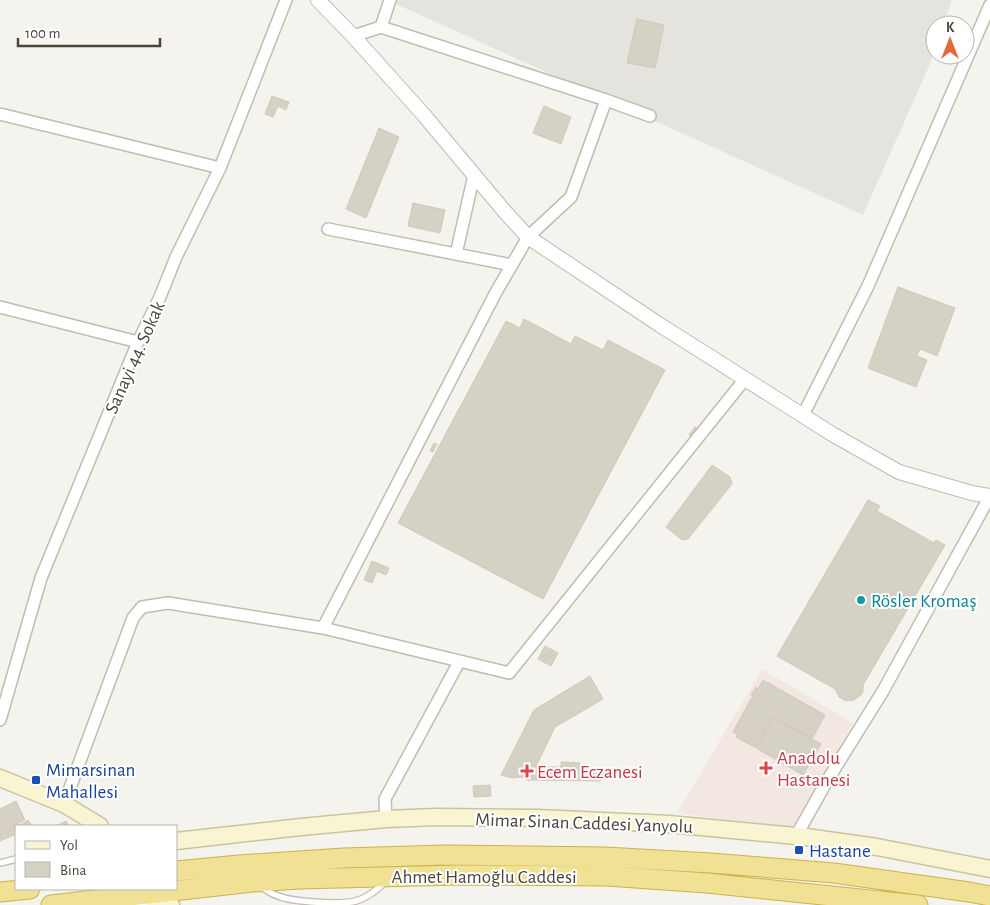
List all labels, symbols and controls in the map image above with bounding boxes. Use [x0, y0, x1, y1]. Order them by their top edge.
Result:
scale bar [18, 15, 160, 47]
north arrow [925, 15, 975, 65]
text: K [946, 21, 955, 35]
text: 100 m [25, 26, 60, 41]
street label: Sanayi 44. Sokak [102, 298, 169, 417]
place label: Rösler Kromaş [871, 592, 976, 611]
marker: Rösler Kromaş [855, 594, 867, 606]
place label: Anadolu Hastanesi [777, 749, 850, 790]
place label: Mimarsinan Mahallesi [46, 761, 135, 802]
marker: Anadolu Hastanesi [759, 761, 773, 775]
place label: Ecem Eczanesi [537, 763, 643, 782]
marker: Ecem Eczanesi [521, 765, 533, 777]
marker: Mimarsinan Mahallesi [30, 774, 42, 786]
street label: Mimar Sinan Caddesi Yanyolu [475, 810, 693, 837]
legend [15, 825, 178, 890]
text: Yol [60, 838, 78, 853]
place label: Hastane [809, 842, 871, 861]
marker: Hastane [793, 844, 805, 856]
text: Bina [60, 863, 86, 878]
street label: Ahmet Hamoğlu Caddesi [391, 868, 577, 887]

